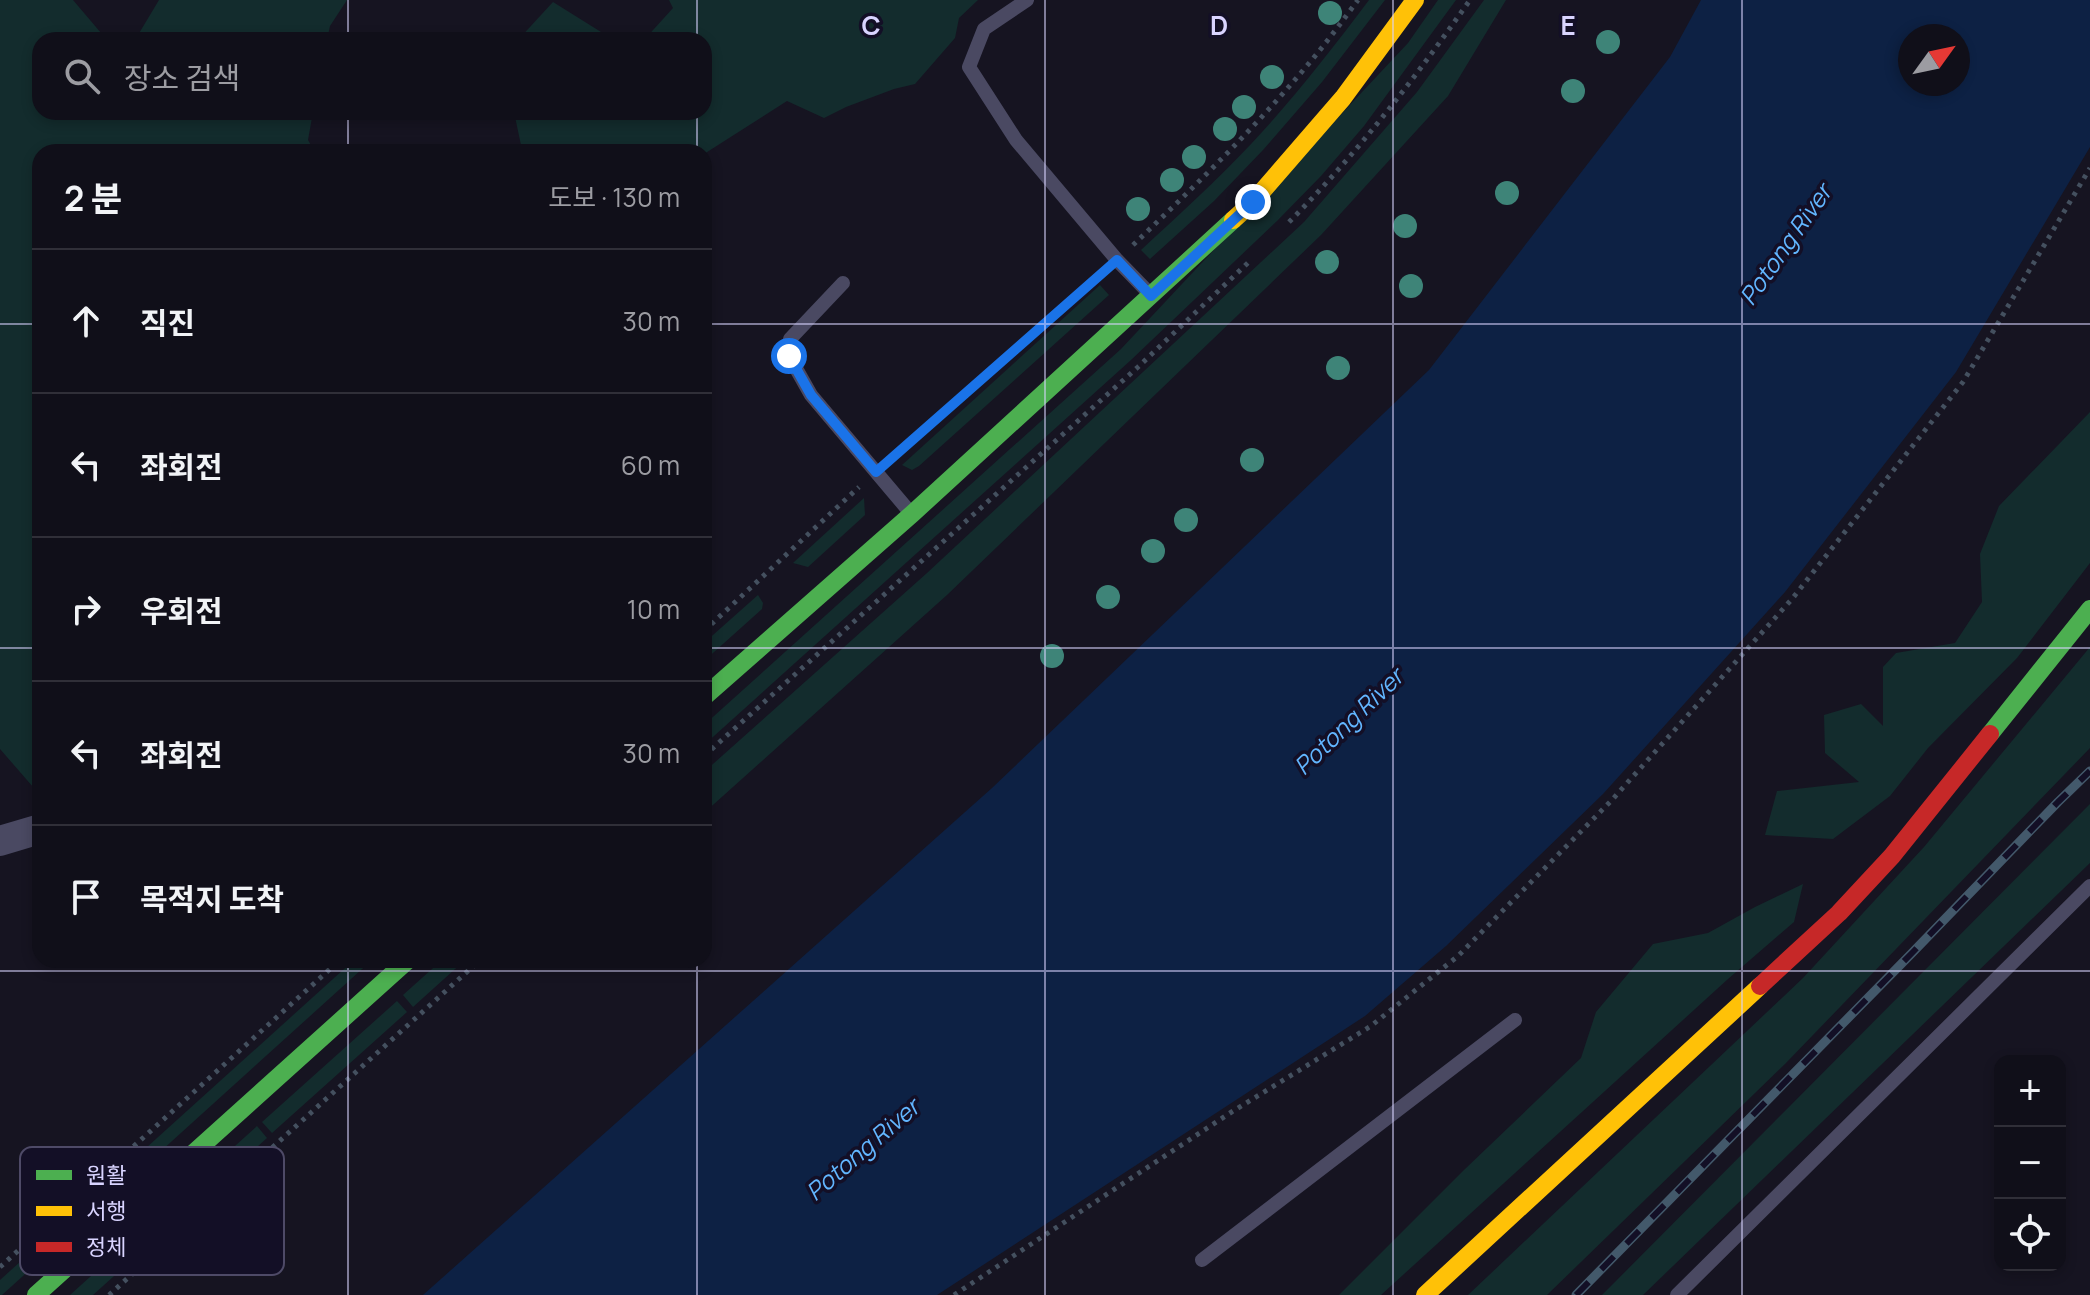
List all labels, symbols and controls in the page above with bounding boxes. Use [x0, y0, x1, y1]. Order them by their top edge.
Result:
text: C [861, 7, 881, 43]
text: D [1210, 7, 1228, 43]
text: E [1560, 7, 1576, 43]
north arrow [1898, 24, 1970, 96]
search box [32, 32, 712, 120]
icon: search [60, 54, 104, 98]
text: 장소 검색 [124, 57, 240, 98]
water label: Potong River [1731, 174, 1840, 311]
text: 2 분 [64, 175, 122, 221]
text: 도보 · 130 m [548, 179, 680, 215]
route end [1235, 184, 1271, 220]
icon: ahead [64, 299, 108, 343]
text: 직진 [140, 302, 195, 343]
text: 30 m [623, 303, 680, 339]
route start [771, 338, 807, 374]
icon: left [64, 443, 108, 487]
text: 좌회전 [140, 446, 223, 487]
text: 60 m [621, 447, 680, 483]
icon: right [64, 587, 108, 631]
text: 우회전 [140, 590, 223, 631]
text: 10 m [627, 591, 680, 627]
water label: Potong River [1286, 658, 1412, 782]
icon: left [64, 731, 108, 775]
text: 좌회전 [140, 734, 223, 775]
text: 30 m [623, 735, 680, 771]
icon: arrive [64, 875, 108, 919]
text: 목적지 도착 [140, 878, 284, 919]
map controls [1994, 1055, 2066, 1271]
button: + [1994, 1055, 2066, 1127]
water label: Potong River [798, 1088, 928, 1207]
button: − [1994, 1127, 2066, 1199]
legend [20, 1147, 284, 1275]
text: 원활 [86, 1160, 126, 1190]
text: 서행 [86, 1196, 126, 1226]
button: locate [1994, 1199, 2066, 1271]
text: 정체 [86, 1232, 126, 1262]

